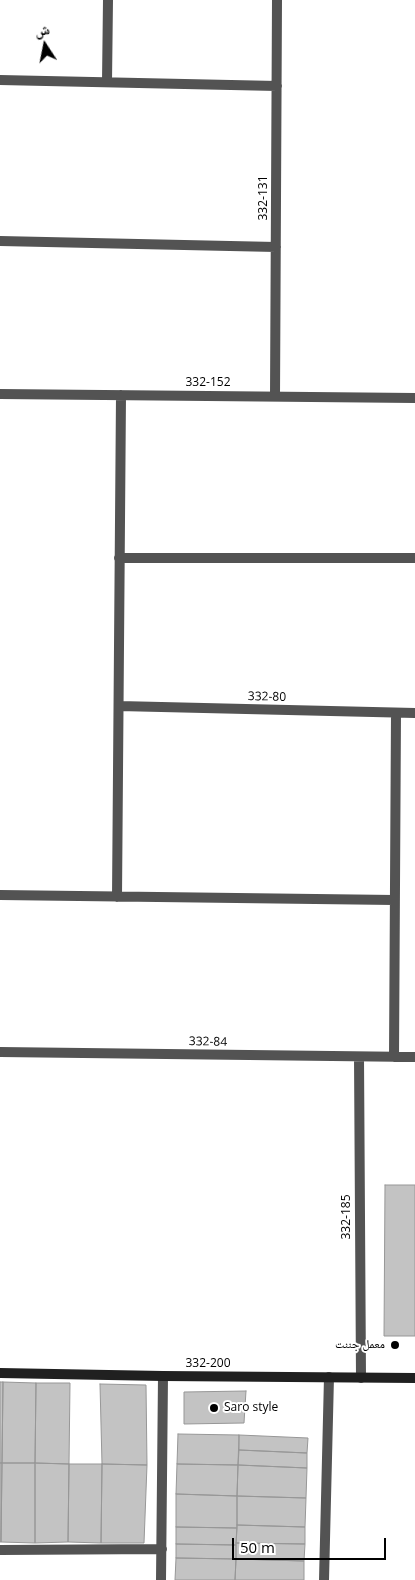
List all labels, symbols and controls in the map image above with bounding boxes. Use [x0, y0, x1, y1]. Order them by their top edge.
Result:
text: ش [33, 19, 51, 41]
north arrow [20, 20, 70, 70]
street label: 332-131 [257, 175, 271, 221]
street label: 332-152 [185, 376, 231, 390]
street label: 332-80 [248, 689, 286, 705]
street label: 332-84 [189, 1034, 227, 1050]
street label: 332-185 [340, 1194, 354, 1240]
place label: معمل جننت [335, 1338, 385, 1352]
marker: معمل جننت [389, 1339, 401, 1351]
street label: 332-200 [185, 1357, 231, 1371]
place label: Saro style [224, 1401, 278, 1415]
marker: Saro style [208, 1402, 220, 1414]
scale bar [235, 1528, 389, 1560]
text: 50 m [240, 1537, 275, 1557]

